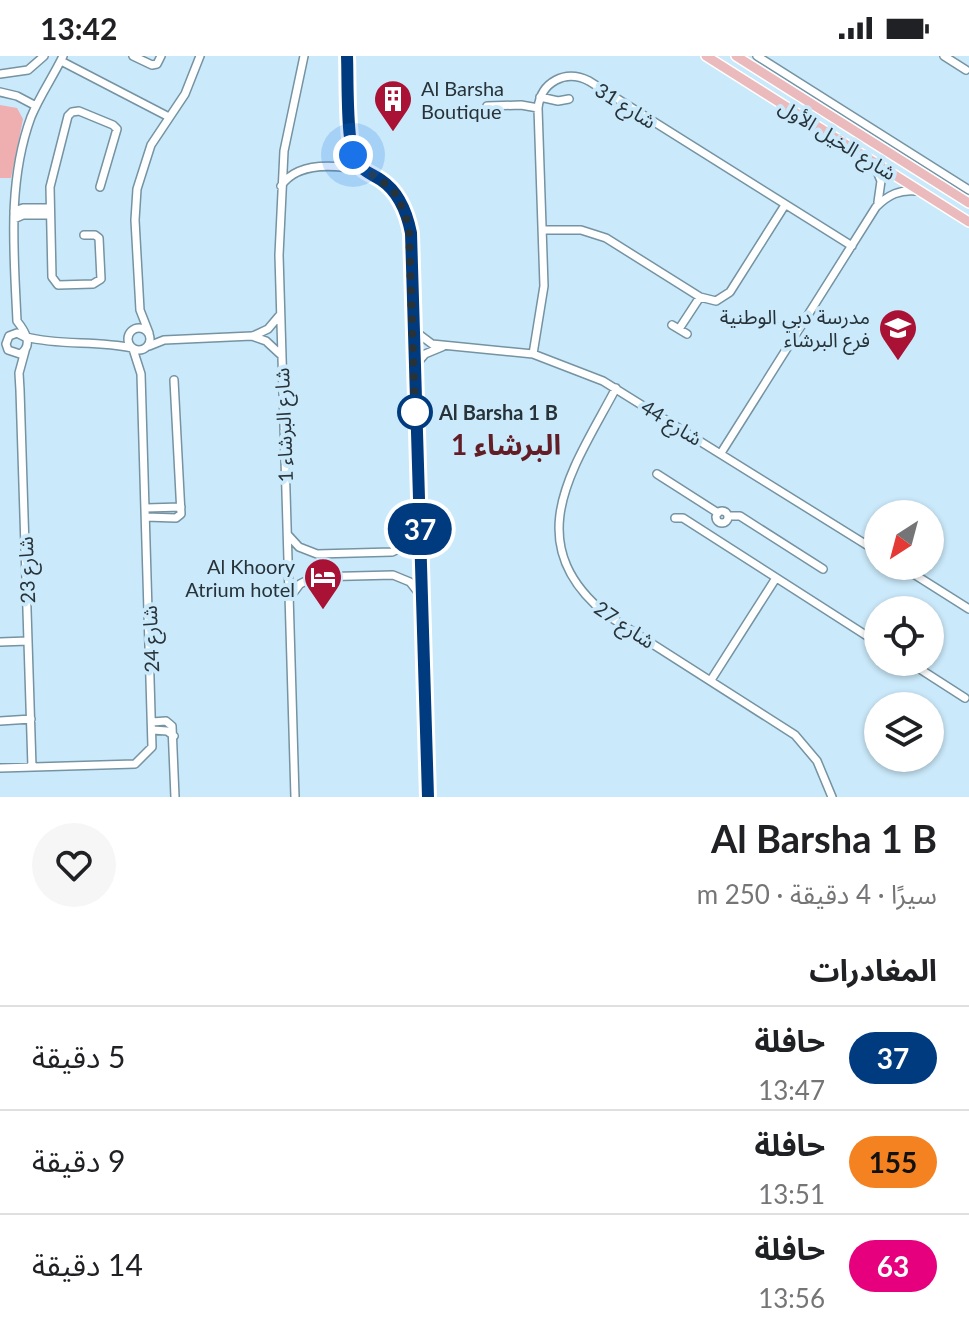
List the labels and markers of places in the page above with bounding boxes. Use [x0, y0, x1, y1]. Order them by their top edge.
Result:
place label: Al Barsha Boutique [421, 76, 504, 123]
building icon: Al Barsha Boutique [372, 78, 414, 133]
place label: مدرسة دبي الوطنية فرع البرشاء [720, 304, 870, 355]
school or university icon: مدرسة دبي الوطنية فرع البرشاء [877, 307, 919, 362]
marker: Al Barsha 1 B [398, 395, 432, 429]
place label: Al Barsha 1 B [438, 400, 558, 424]
place label: Al Khoory Atrium hotel [185, 554, 296, 601]
hotel icon: Al Khoory Atrium hotel [302, 556, 344, 611]

